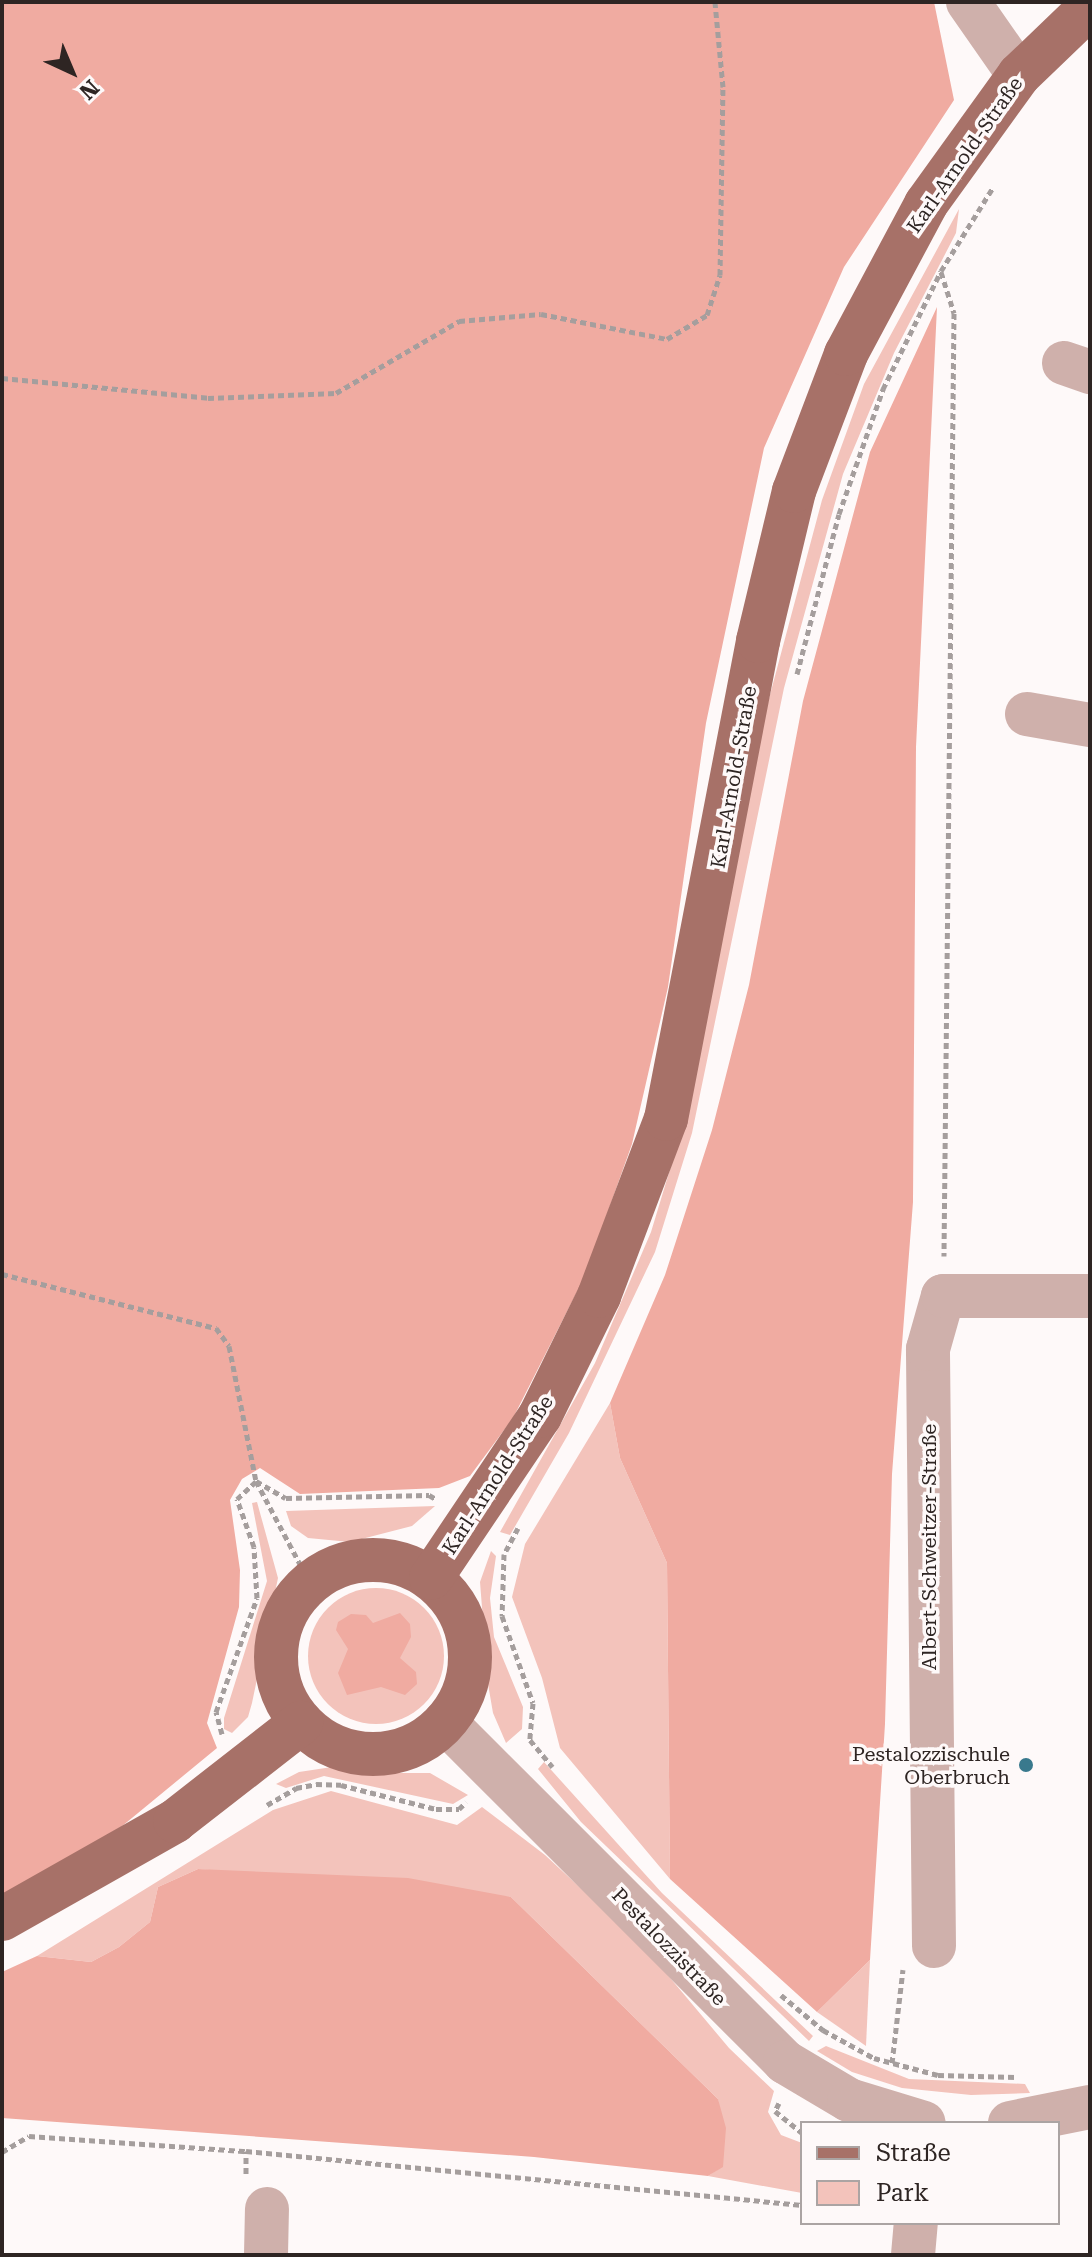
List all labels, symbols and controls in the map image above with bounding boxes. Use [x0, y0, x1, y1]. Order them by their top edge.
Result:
north arrow [32, 32, 112, 112]
street label: Karl-Arnold-Straße [902, 72, 1028, 238]
text: N [74, 75, 104, 104]
street label: Karl-Arnold-Straße [706, 684, 762, 870]
street label: Karl-Arnold-Straße [438, 1391, 558, 1559]
street label: Albert-Schweitzer-Straße [917, 1424, 941, 1670]
place label: Pestalozzischule Oberbruch [852, 1742, 1010, 1789]
marker: Pestalozzischule Oberbruch [1017, 1756, 1035, 1774]
street label: Pestalozzistraße [607, 1883, 731, 2011]
legend [800, 2121, 1060, 2225]
text: Straße [876, 2139, 951, 2167]
text: Park [876, 2179, 929, 2207]

